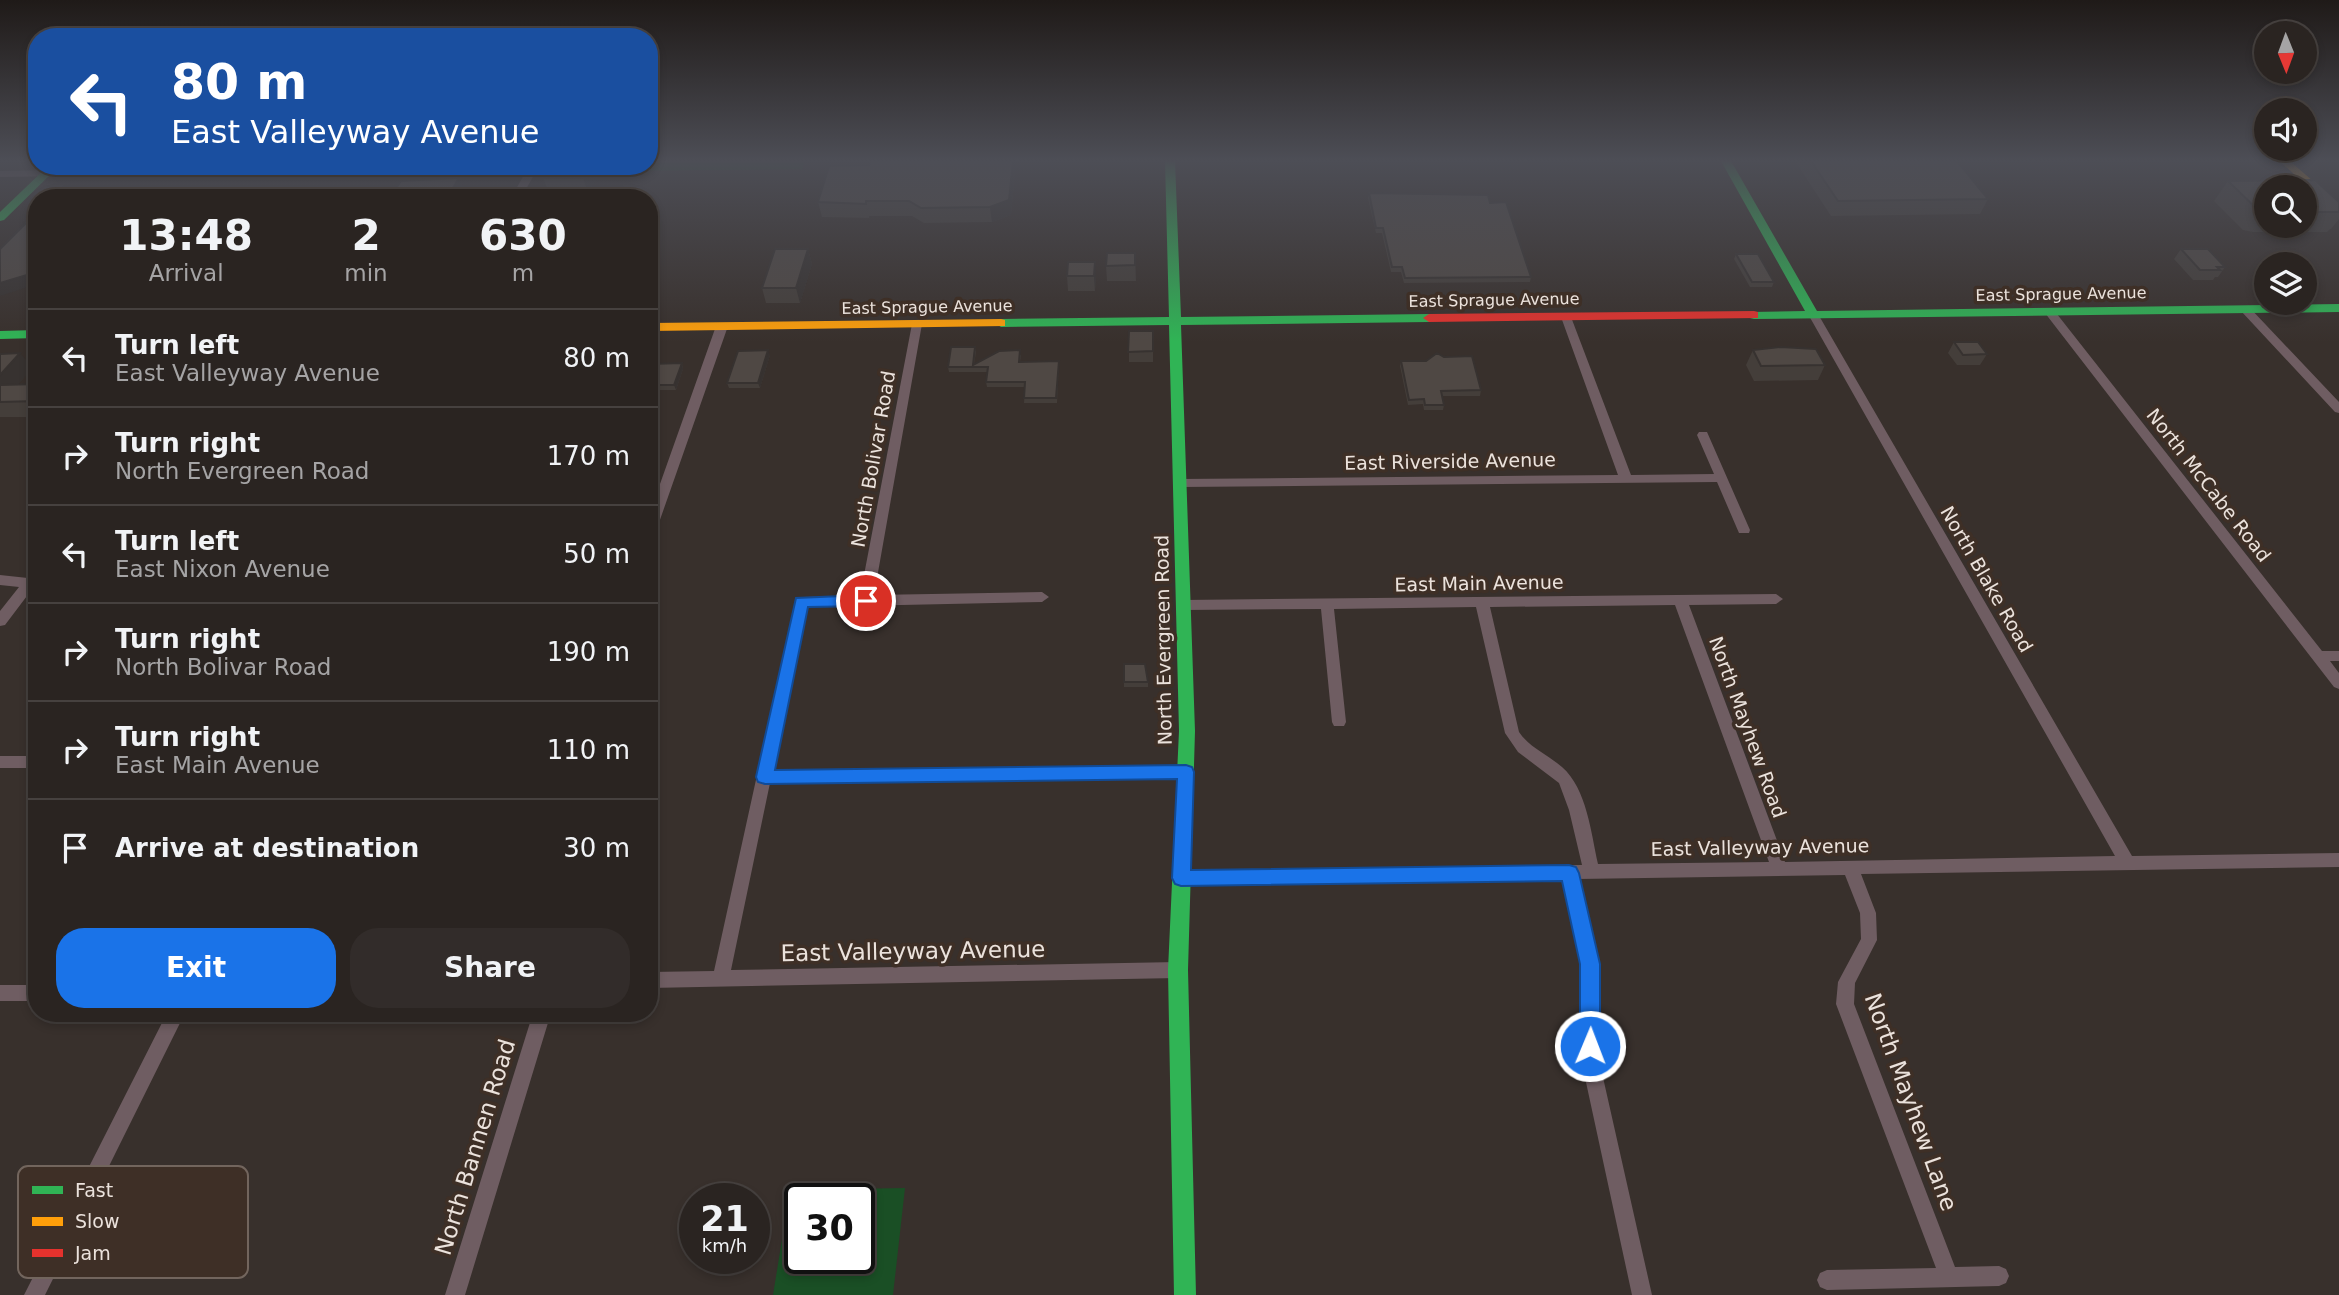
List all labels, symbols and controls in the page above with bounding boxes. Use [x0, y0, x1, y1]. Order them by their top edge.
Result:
north arrow [2254, 21, 2317, 84]
map controls [2254, 21, 2317, 315]
text: 80 m [171, 54, 307, 111]
icon: left [56, 56, 147, 147]
button: sound [2254, 98, 2317, 161]
text: East Valleyway Avenue [171, 113, 539, 151]
button: search [2254, 175, 2317, 238]
text: 13:48 [119, 211, 253, 260]
text: 2 [351, 211, 381, 260]
text: 630 [479, 211, 567, 260]
button: layers [2254, 252, 2317, 315]
text: Arrival [149, 260, 224, 286]
text: min [344, 260, 388, 286]
text: m [512, 260, 534, 286]
street label: East Sprague Avenue [1975, 283, 2147, 305]
street label: East Sprague Avenue [1408, 289, 1580, 311]
street label: East Sprague Avenue [841, 296, 1013, 318]
text: Turn left [115, 330, 239, 360]
icon: left [56, 339, 94, 377]
text: 80 m [563, 343, 630, 373]
text: East Valleyway Avenue [115, 360, 380, 386]
street label: North Bolivar Road [847, 369, 899, 549]
street label: North McCabe Road [2142, 404, 2276, 566]
text: Turn right [115, 428, 260, 458]
icon: right [56, 437, 94, 475]
text: 170 m [547, 441, 630, 471]
street label: East Riverside Avenue [1344, 448, 1556, 474]
text: North Evergreen Road [115, 458, 369, 484]
street label: North Blake Road [1936, 502, 2038, 656]
text: Turn left [115, 526, 239, 556]
icon: left [56, 535, 94, 573]
street label: North Evergreen Road [1150, 535, 1176, 745]
text: 50 m [563, 539, 630, 569]
text: East Nixon Avenue [115, 556, 330, 582]
pin [836, 571, 896, 631]
street label: East Main Avenue [1394, 571, 1564, 595]
icon: arrive [847, 582, 885, 620]
text: Turn right [115, 624, 260, 654]
icon: right [56, 633, 94, 671]
street label: North Mayhew Road [1705, 633, 1791, 821]
text: 190 m [547, 637, 630, 667]
text: North Bolivar Road [115, 654, 331, 680]
text: Turn right [115, 722, 260, 752]
icon: right [56, 731, 94, 769]
text: 110 m [547, 735, 630, 765]
text: East Main Avenue [115, 752, 320, 778]
icon: arrive [56, 829, 94, 867]
text: Arrive at destination [115, 833, 419, 863]
text: 30 m [563, 833, 630, 863]
street label: East Valleyway Avenue [1650, 834, 1870, 860]
button: Exit [56, 928, 336, 1008]
button: Share [350, 928, 630, 1008]
street label: East Valleyway Avenue [780, 936, 1046, 966]
street label: North Mayhew Lane [1860, 990, 1962, 1214]
position arrow [1553, 1009, 1627, 1083]
street label: North Bannen Road [430, 1036, 520, 1258]
legend [18, 1166, 248, 1278]
text: Fast [75, 1179, 113, 1201]
speed limit sign: 30 [784, 1183, 875, 1274]
text: 21 [700, 1199, 749, 1239]
text: Slow [75, 1210, 120, 1232]
text: km/h [702, 1235, 747, 1256]
text: Jam [74, 1242, 111, 1264]

